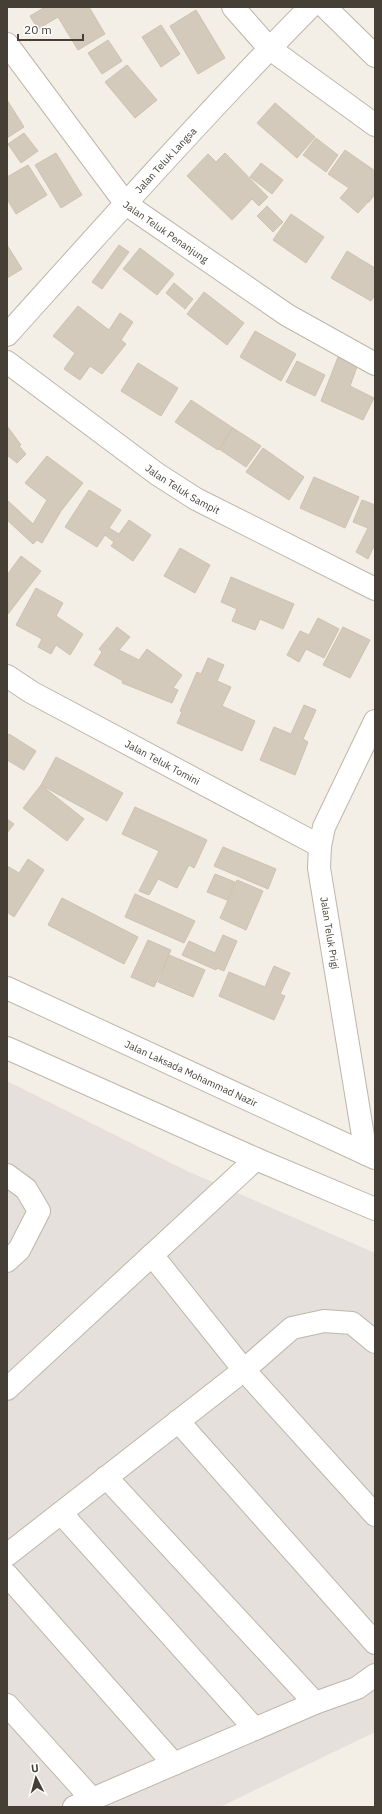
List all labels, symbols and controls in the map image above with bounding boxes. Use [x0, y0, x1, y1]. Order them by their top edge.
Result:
scale bar [18, 16, 83, 42]
text: 20 m [24, 22, 52, 37]
street label: Jalan Teluk Langsa [132, 124, 200, 196]
street label: Jalan Teluk Penanjung [121, 198, 211, 266]
street label: Jalan Teluk Sampit [143, 462, 222, 517]
street label: Jalan Teluk Tomini [123, 737, 202, 788]
street label: Jalan Teluk Prigi [317, 896, 342, 970]
street label: Jalan Laksada Mohammad Nazir [123, 1037, 260, 1110]
north arrow [16, 1758, 56, 1798]
text: U [30, 1761, 39, 1775]

